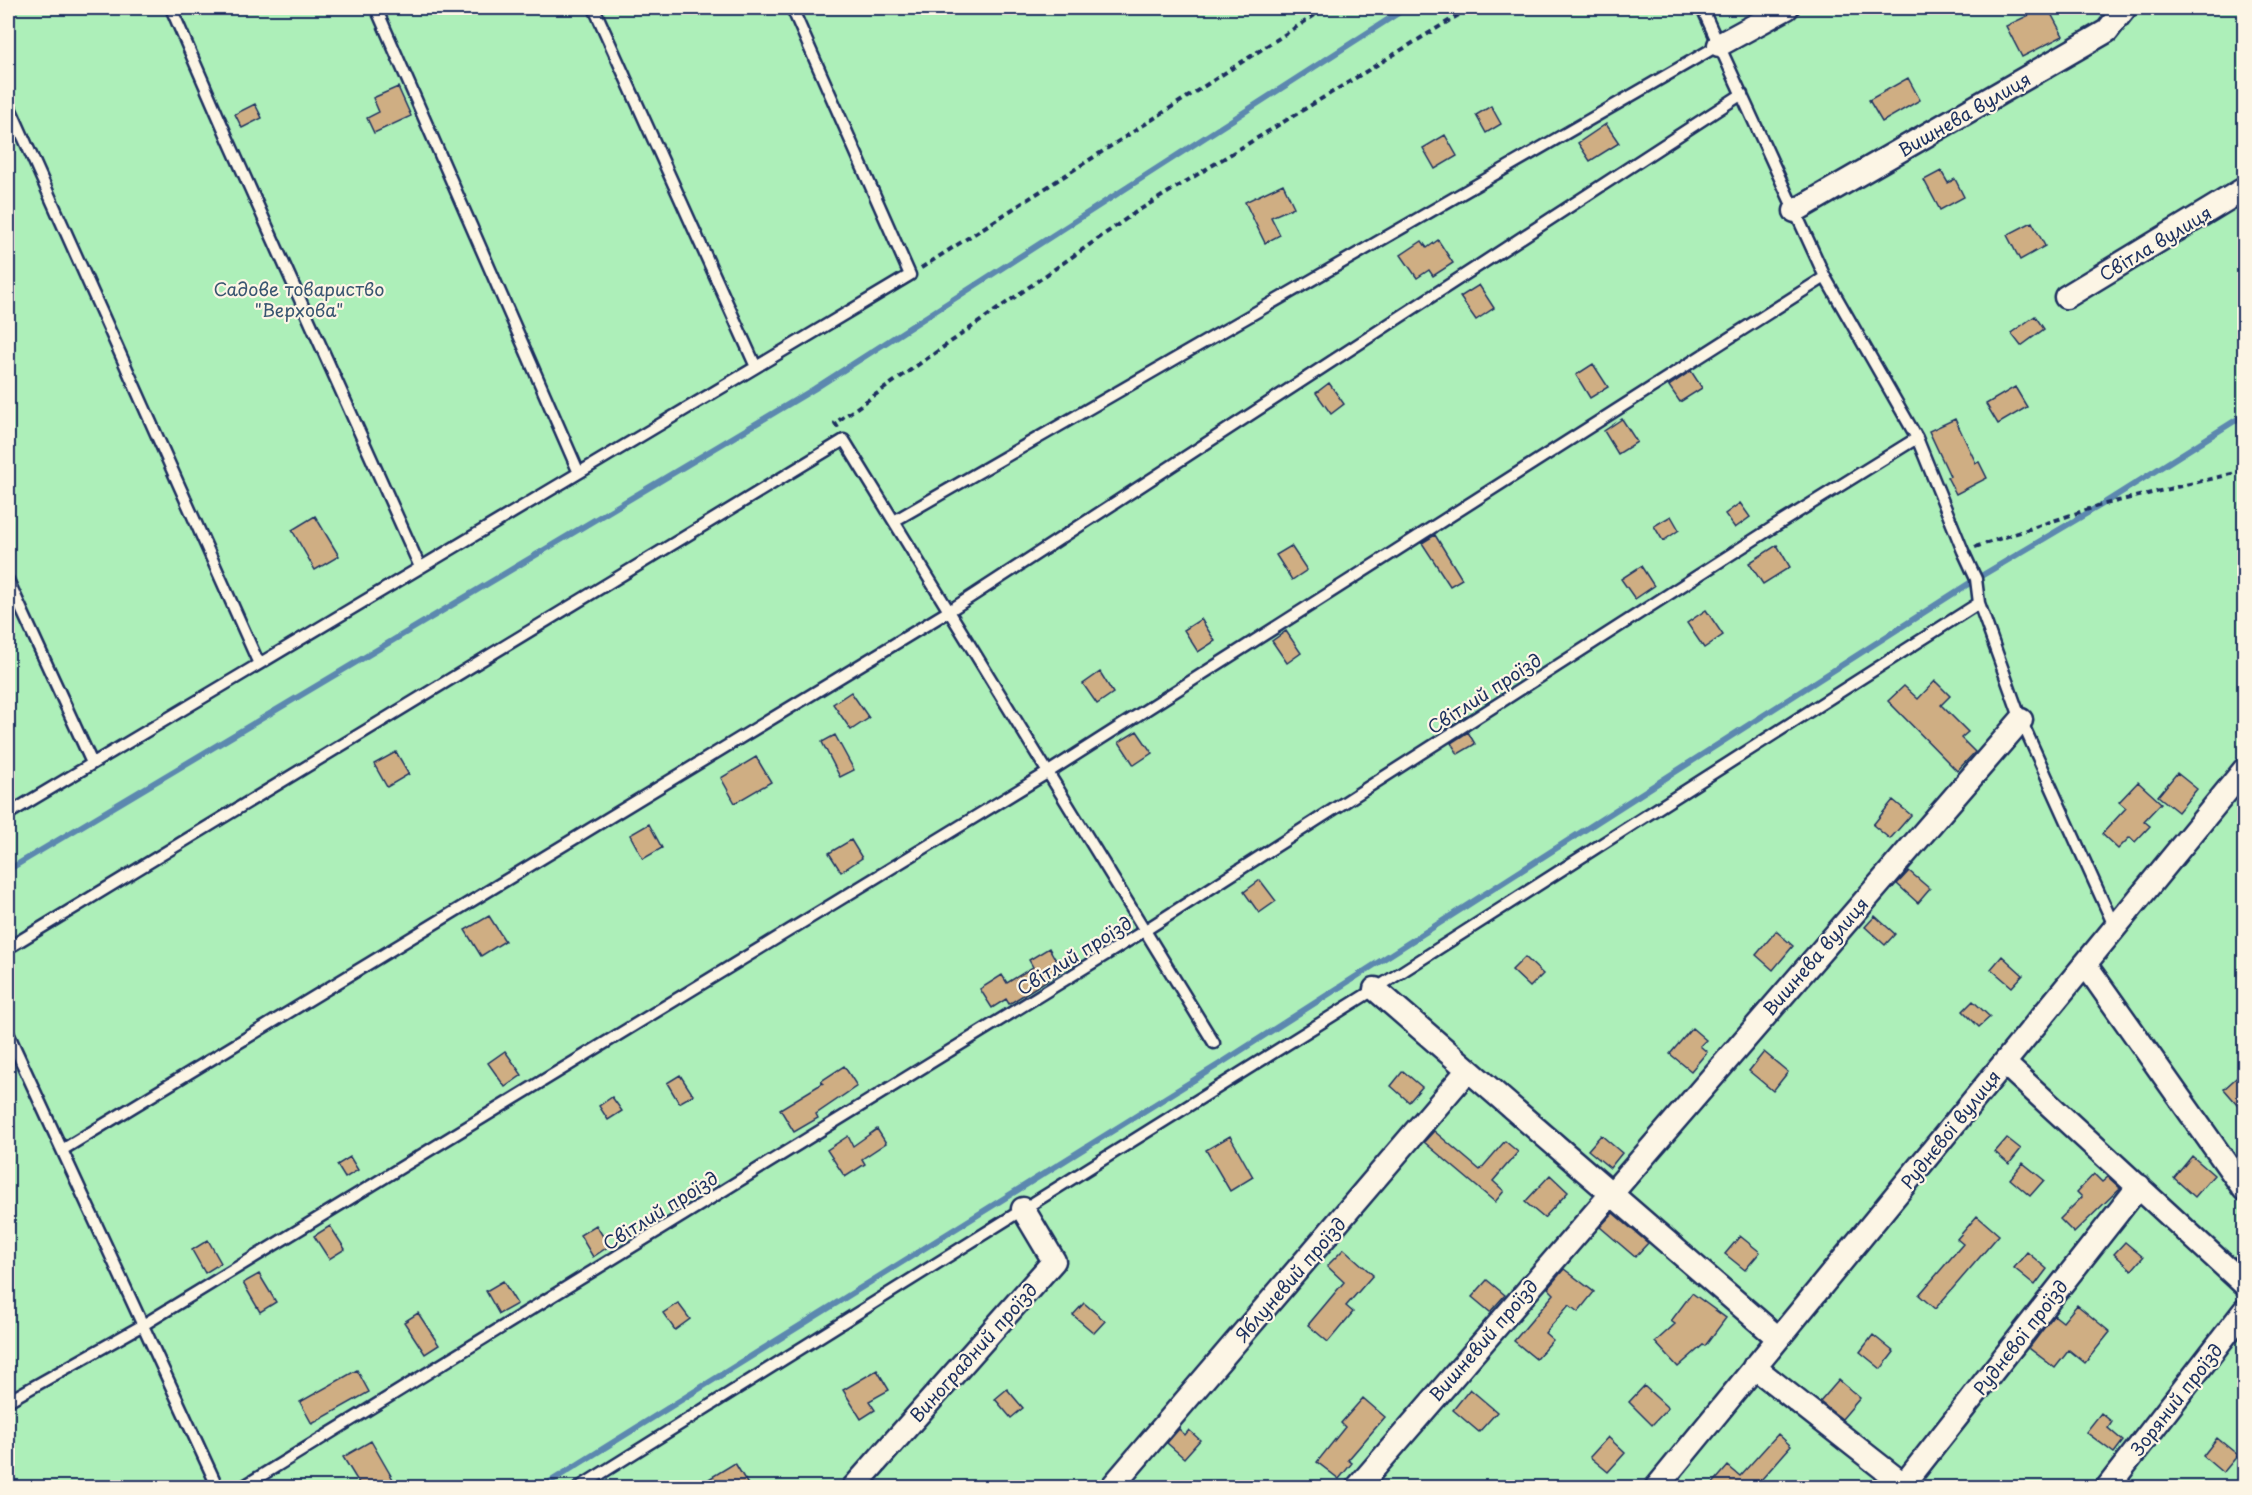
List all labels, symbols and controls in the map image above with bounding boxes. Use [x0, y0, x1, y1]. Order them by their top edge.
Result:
street label: Вишнева вулиця [1893, 65, 2035, 163]
street label: Світла вулиця [2094, 199, 2216, 287]
park label: Садове товариство "Верхова" [214, 275, 384, 323]
street label: Світлий проїзд [1422, 646, 1546, 740]
street label: Вишнева вулиця [1756, 891, 1874, 1021]
street label: Світлий проїзд [1011, 909, 1137, 1001]
street label: Руднєвої вулиця [1894, 1064, 2006, 1194]
street label: Світлий проїзд [597, 1164, 723, 1256]
street label: Яблуневий проїзд [1228, 1211, 1352, 1347]
street label: Вишневий проїзд [1422, 1273, 1544, 1407]
street label: Руднєвої проїзд [1966, 1274, 2074, 1400]
street label: Виноградний проїзд [903, 1276, 1043, 1428]
street label: Зоряний проїзд [2123, 1337, 2229, 1461]

